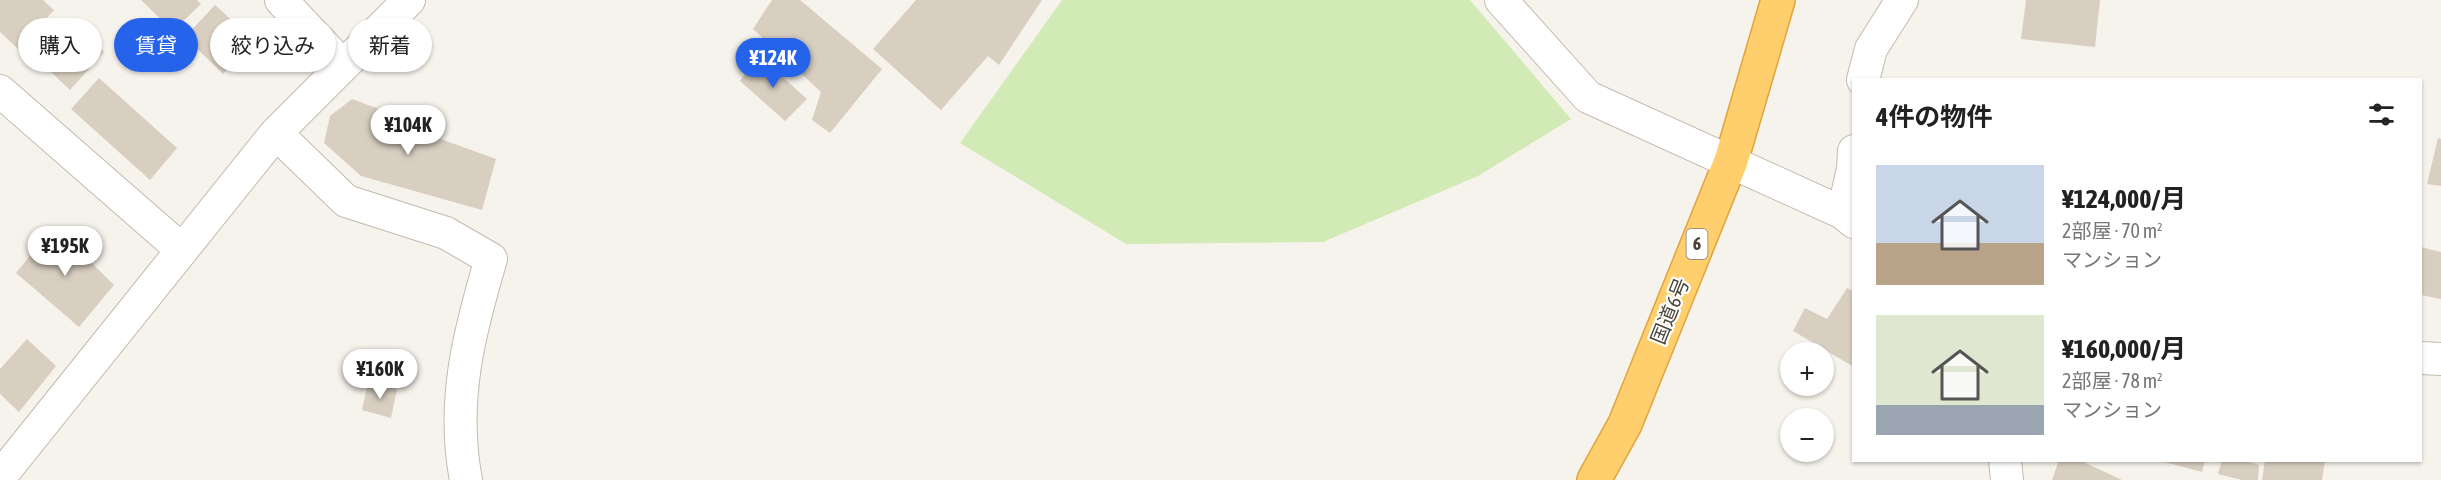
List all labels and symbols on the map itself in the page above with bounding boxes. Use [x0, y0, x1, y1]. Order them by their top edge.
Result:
pin: ¥124K [731, 38, 815, 89]
pin: ¥104K [366, 105, 450, 156]
pin: ¥195K [23, 226, 107, 277]
road number: 6 [1686, 229, 1708, 259]
street label: 国道6号 [1646, 274, 1693, 347]
pin: ¥160K [338, 349, 422, 400]

